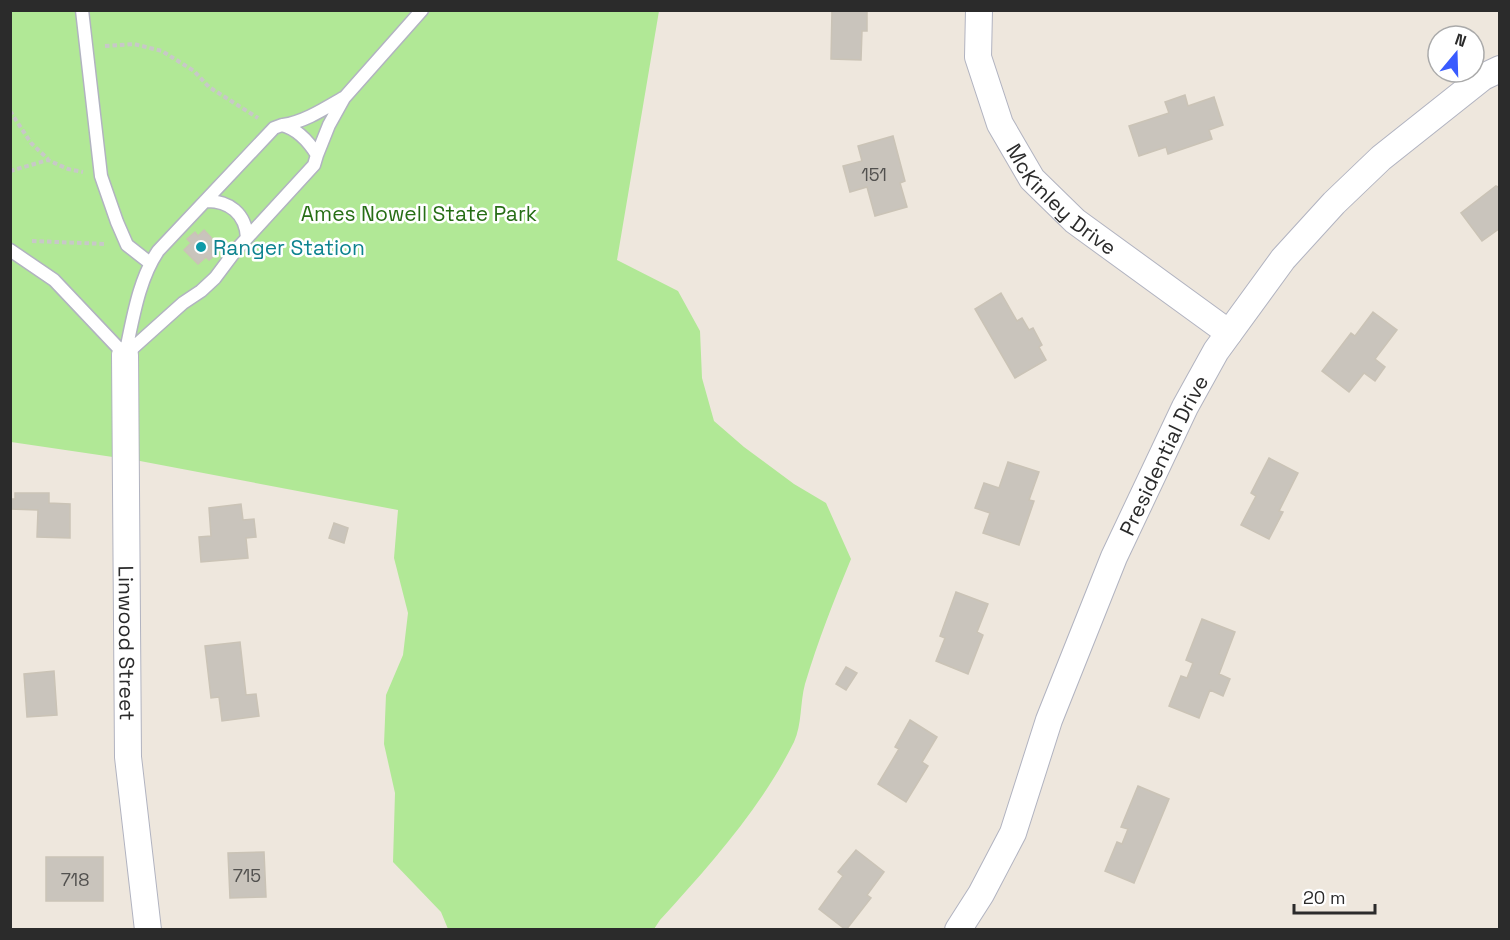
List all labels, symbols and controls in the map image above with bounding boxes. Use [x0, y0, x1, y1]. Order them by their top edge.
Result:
north arrow [1426, 24, 1486, 84]
text: N [1452, 29, 1469, 52]
street label: McKinley Drive [1001, 138, 1122, 261]
house number: 151 [861, 163, 887, 186]
park label: Ames Nowell State Park [301, 200, 537, 227]
place label: Ranger Station [213, 234, 365, 261]
marker: Ranger Station [194, 240, 208, 254]
street label: Presidential Drive [1113, 370, 1214, 540]
street label: Linwood Street [113, 565, 141, 721]
house number: 715 [233, 864, 261, 887]
house number: 718 [61, 868, 89, 891]
scale bar [1294, 877, 1375, 915]
text: 20 m [1303, 886, 1346, 909]

